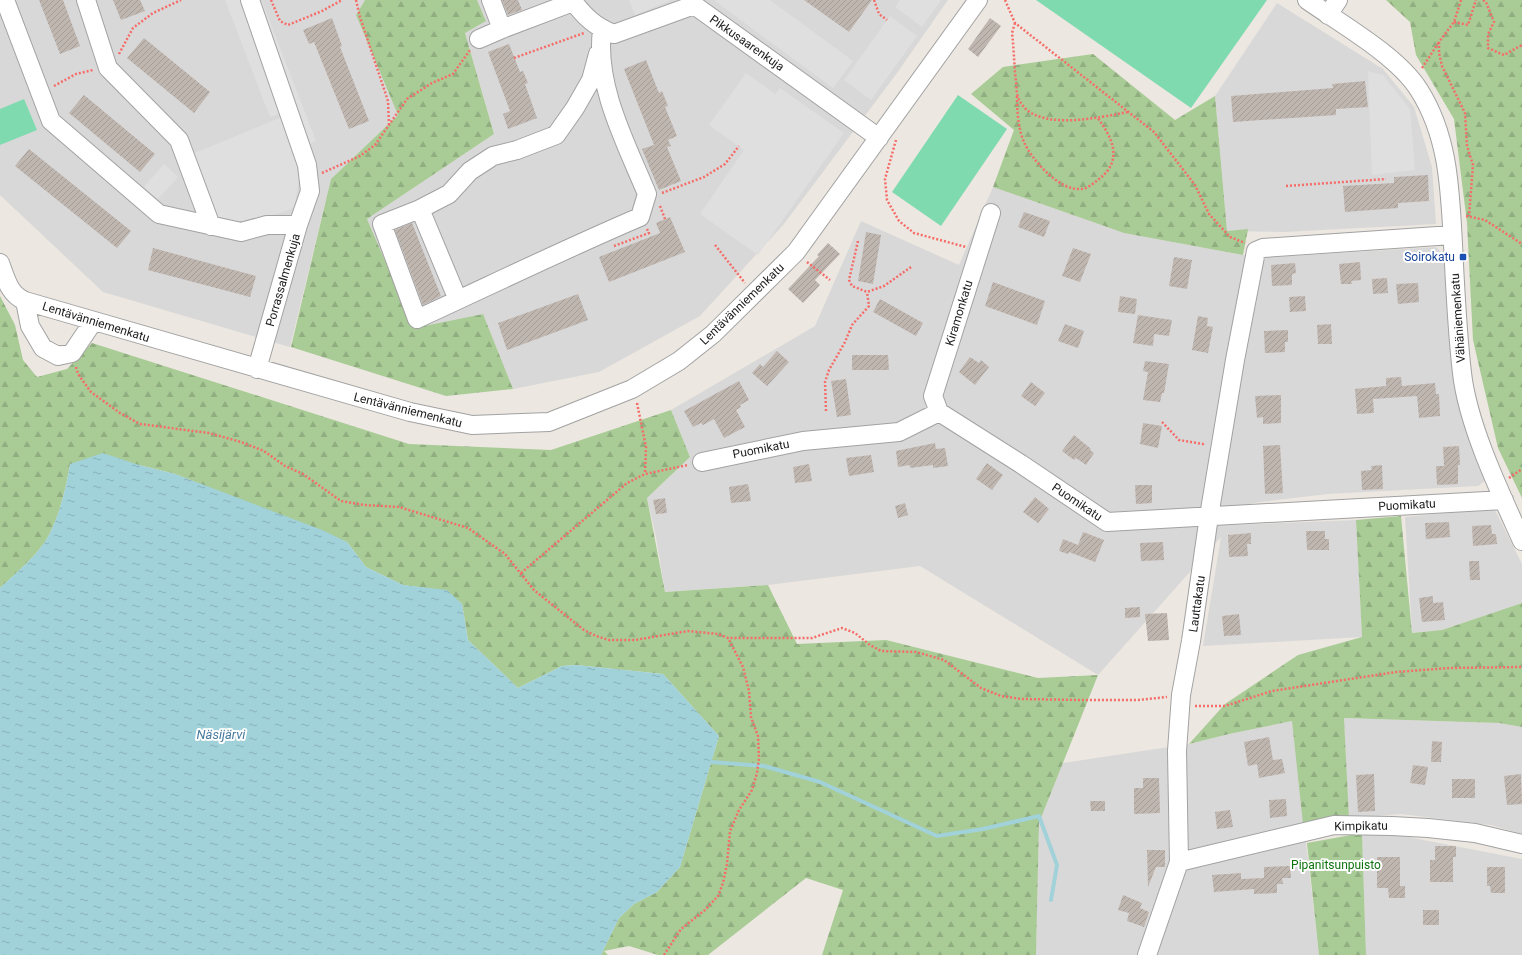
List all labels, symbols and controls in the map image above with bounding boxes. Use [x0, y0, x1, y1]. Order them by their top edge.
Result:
street label: Pikkusaarenkuja [707, 12, 787, 74]
street label: Porrassalmenkuja [263, 232, 303, 328]
place label: Soirokatu [1404, 250, 1455, 264]
marker: Soirokatu [1458, 252, 1468, 262]
street label: Lentävänniemenkatu [697, 260, 787, 348]
street label: Vähäniemenkatu [1448, 273, 1468, 363]
street label: Kiramonkatu [942, 278, 976, 348]
street label: Lentävänniemenkatu [41, 299, 151, 345]
street label: Lentävänniemenkatu [352, 390, 464, 430]
street label: Puomikatu [731, 437, 791, 461]
street label: Puomikatu [1049, 480, 1105, 524]
street label: Puomikatu [1378, 497, 1436, 513]
street label: Lauttakatu [1186, 575, 1208, 633]
water label: Näsijärvi [197, 727, 246, 742]
street label: Kimpikatu [1334, 819, 1388, 833]
park label: Pipanitsunpuisto [1291, 858, 1381, 872]

